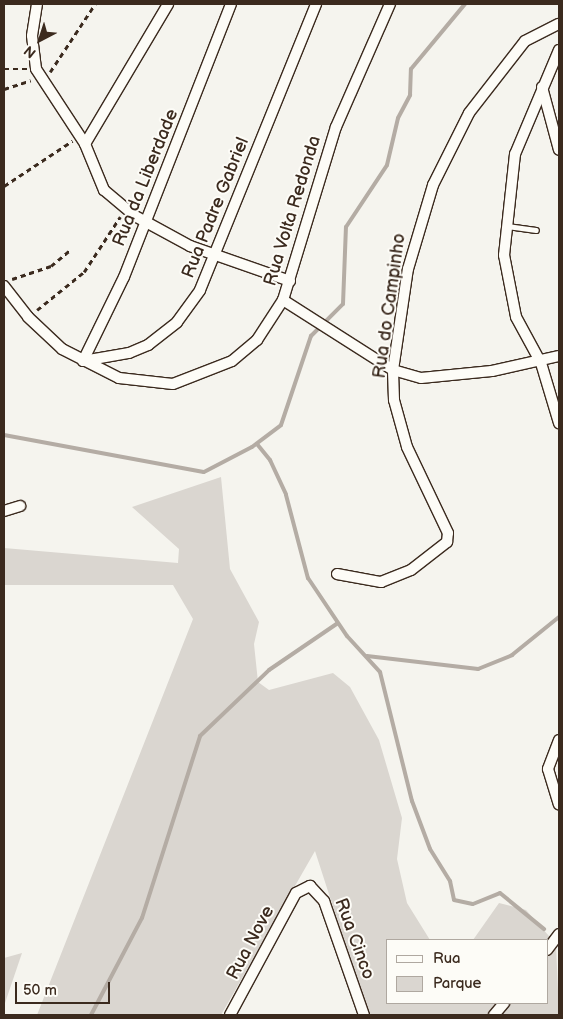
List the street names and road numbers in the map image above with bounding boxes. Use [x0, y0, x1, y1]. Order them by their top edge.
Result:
street label: Rua da Liberdade [109, 106, 183, 250]
street label: Rua Volta Redonda [260, 133, 326, 289]
street label: Rua Padre Gabriel [178, 134, 254, 282]
street label: Rua do Campinho [369, 232, 411, 380]
street label: Rua Cinco [329, 895, 379, 983]
street label: Rua Nove [223, 902, 279, 984]

